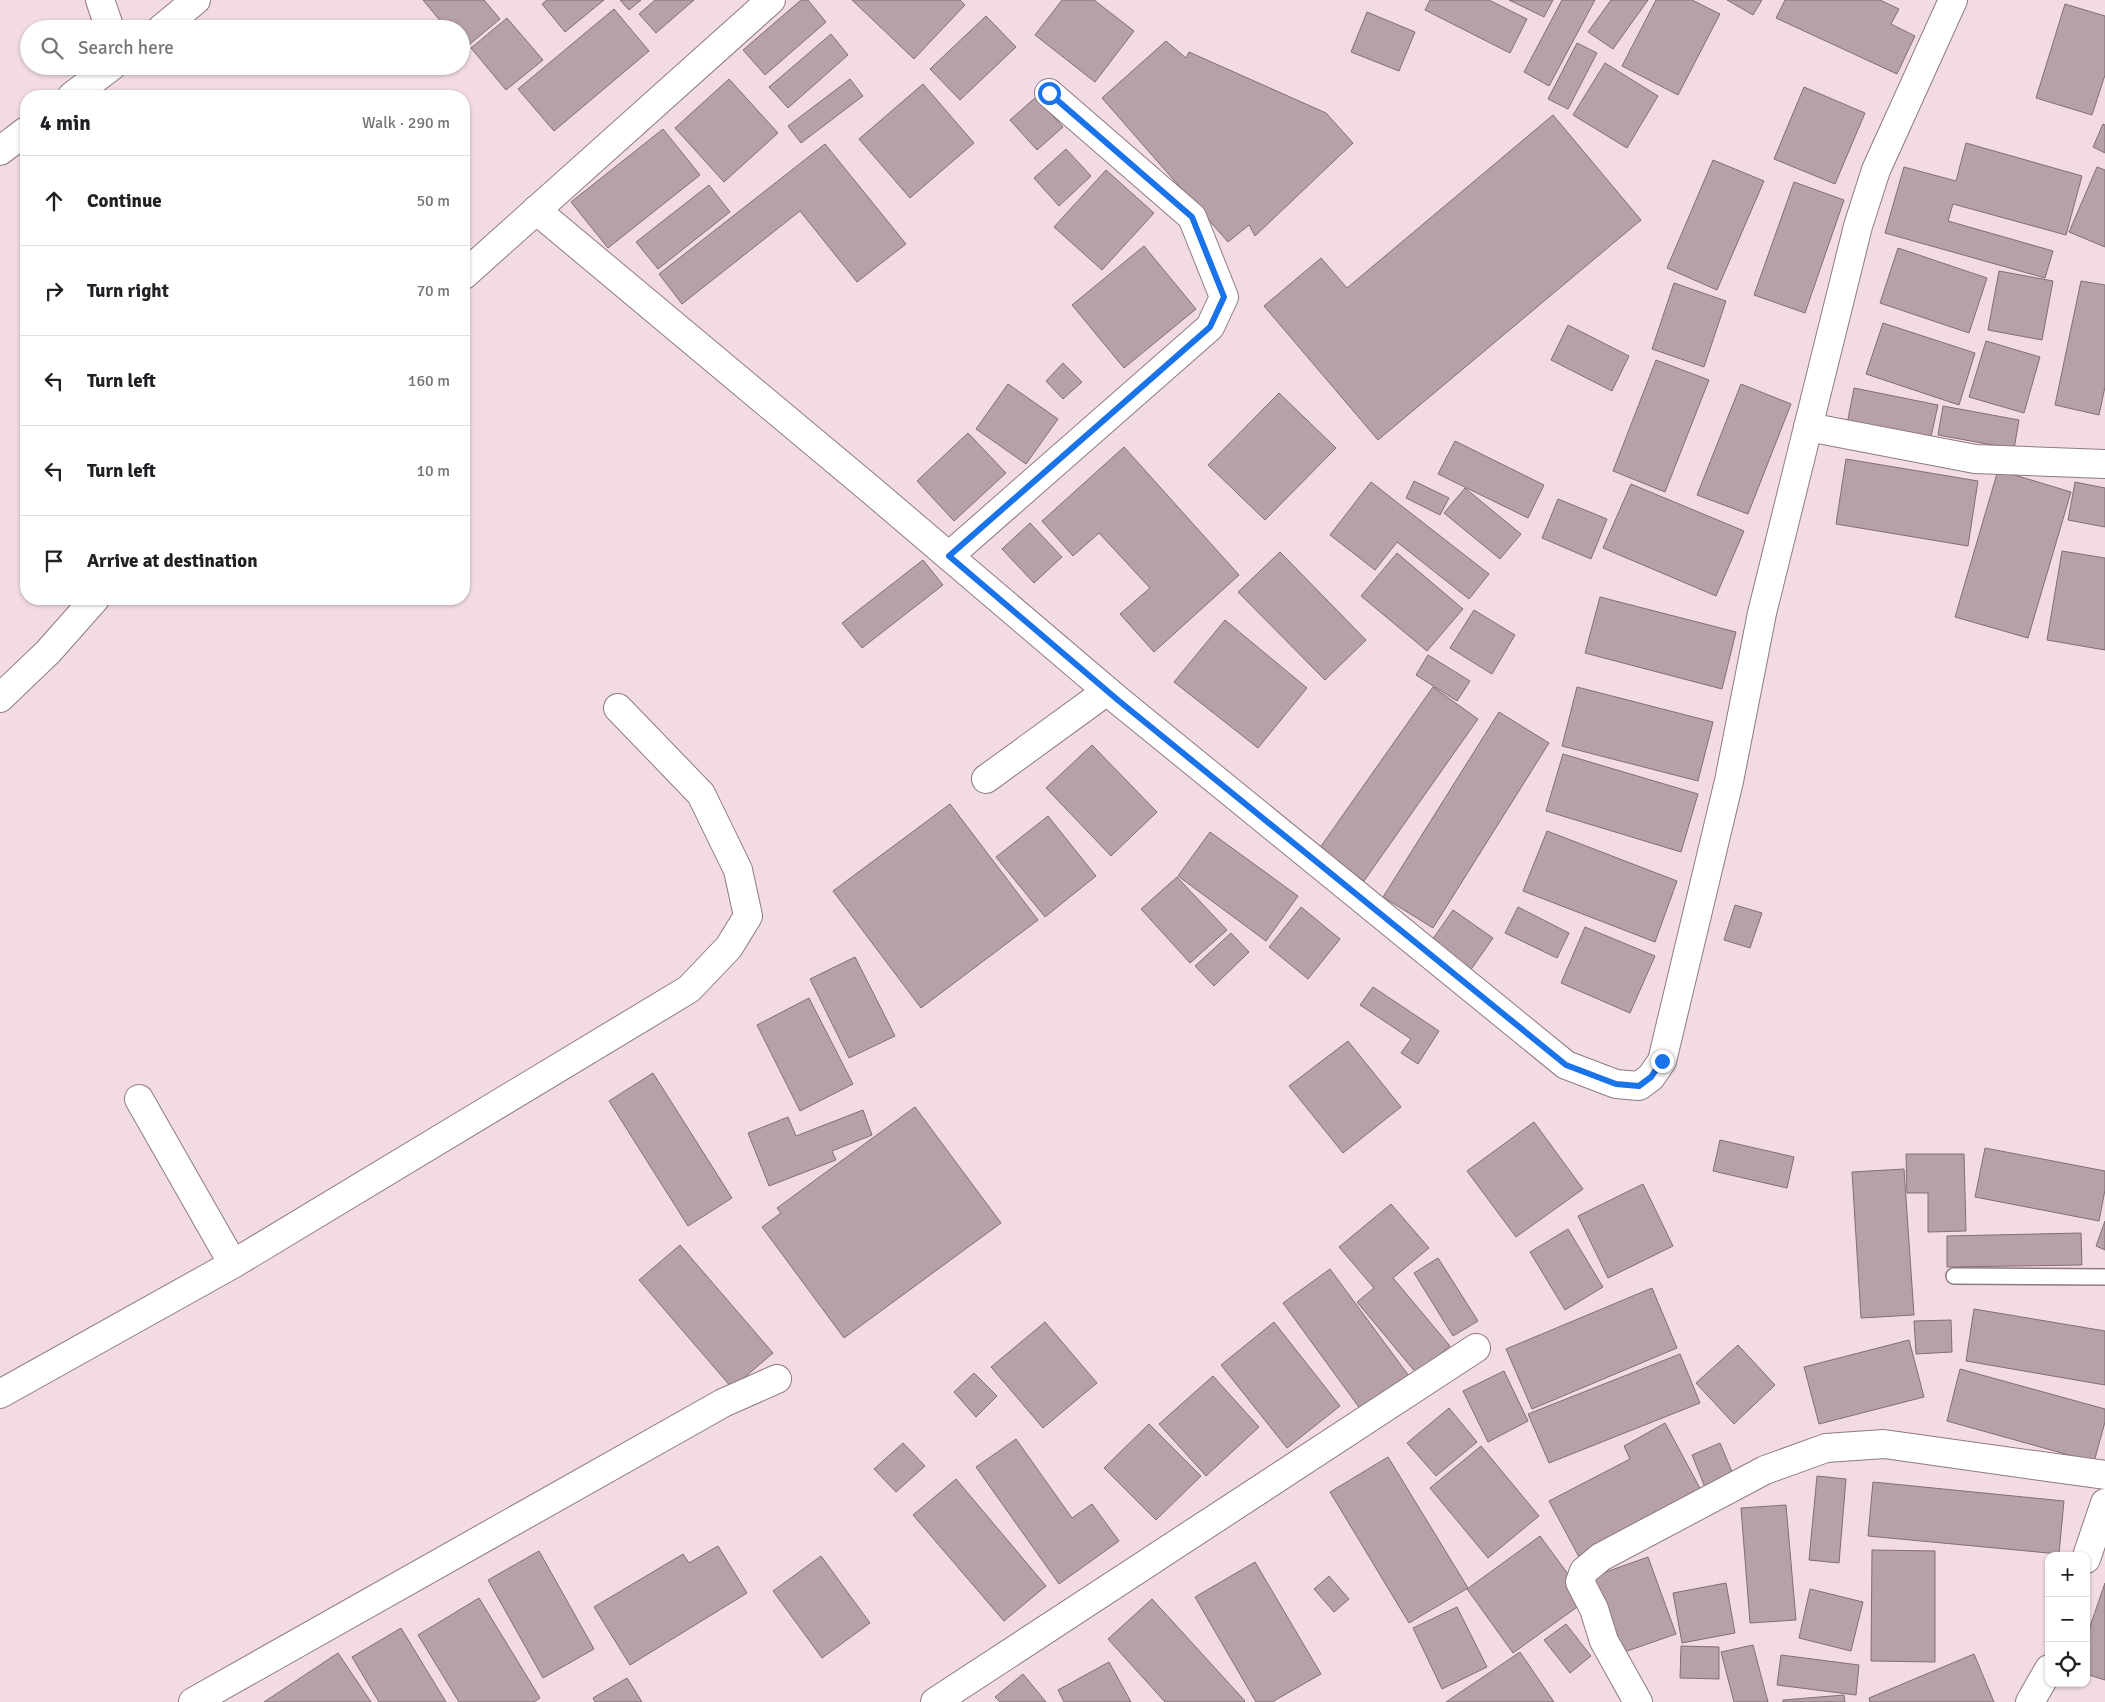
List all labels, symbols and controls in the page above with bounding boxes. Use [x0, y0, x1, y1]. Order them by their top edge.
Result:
search box [20, 20, 470, 75]
icon: search [38, 34, 66, 62]
text: Search here [78, 36, 174, 60]
route start [1038, 82, 1061, 105]
text: 4 min [40, 110, 91, 136]
text: Walk · 290 m [362, 113, 450, 133]
icon: ahead [40, 187, 68, 215]
text: Continue [87, 189, 162, 213]
text: 50 m [416, 191, 450, 211]
icon: right [40, 277, 68, 305]
text: Turn right [87, 279, 169, 303]
text: 70 m [416, 281, 450, 301]
icon: left [40, 367, 68, 395]
text: Turn left [87, 369, 156, 393]
text: 160 m [408, 371, 450, 391]
icon: left [40, 457, 68, 485]
text: Turn left [87, 459, 156, 483]
text: 10 m [416, 461, 450, 481]
icon: arrive [40, 547, 68, 575]
text: Arrive at destination [87, 549, 258, 573]
route end [1651, 1050, 1674, 1073]
map controls [2045, 1552, 2090, 1687]
button: + [2045, 1552, 2090, 1597]
button: − [2045, 1597, 2090, 1642]
button: locate [2045, 1642, 2090, 1687]

